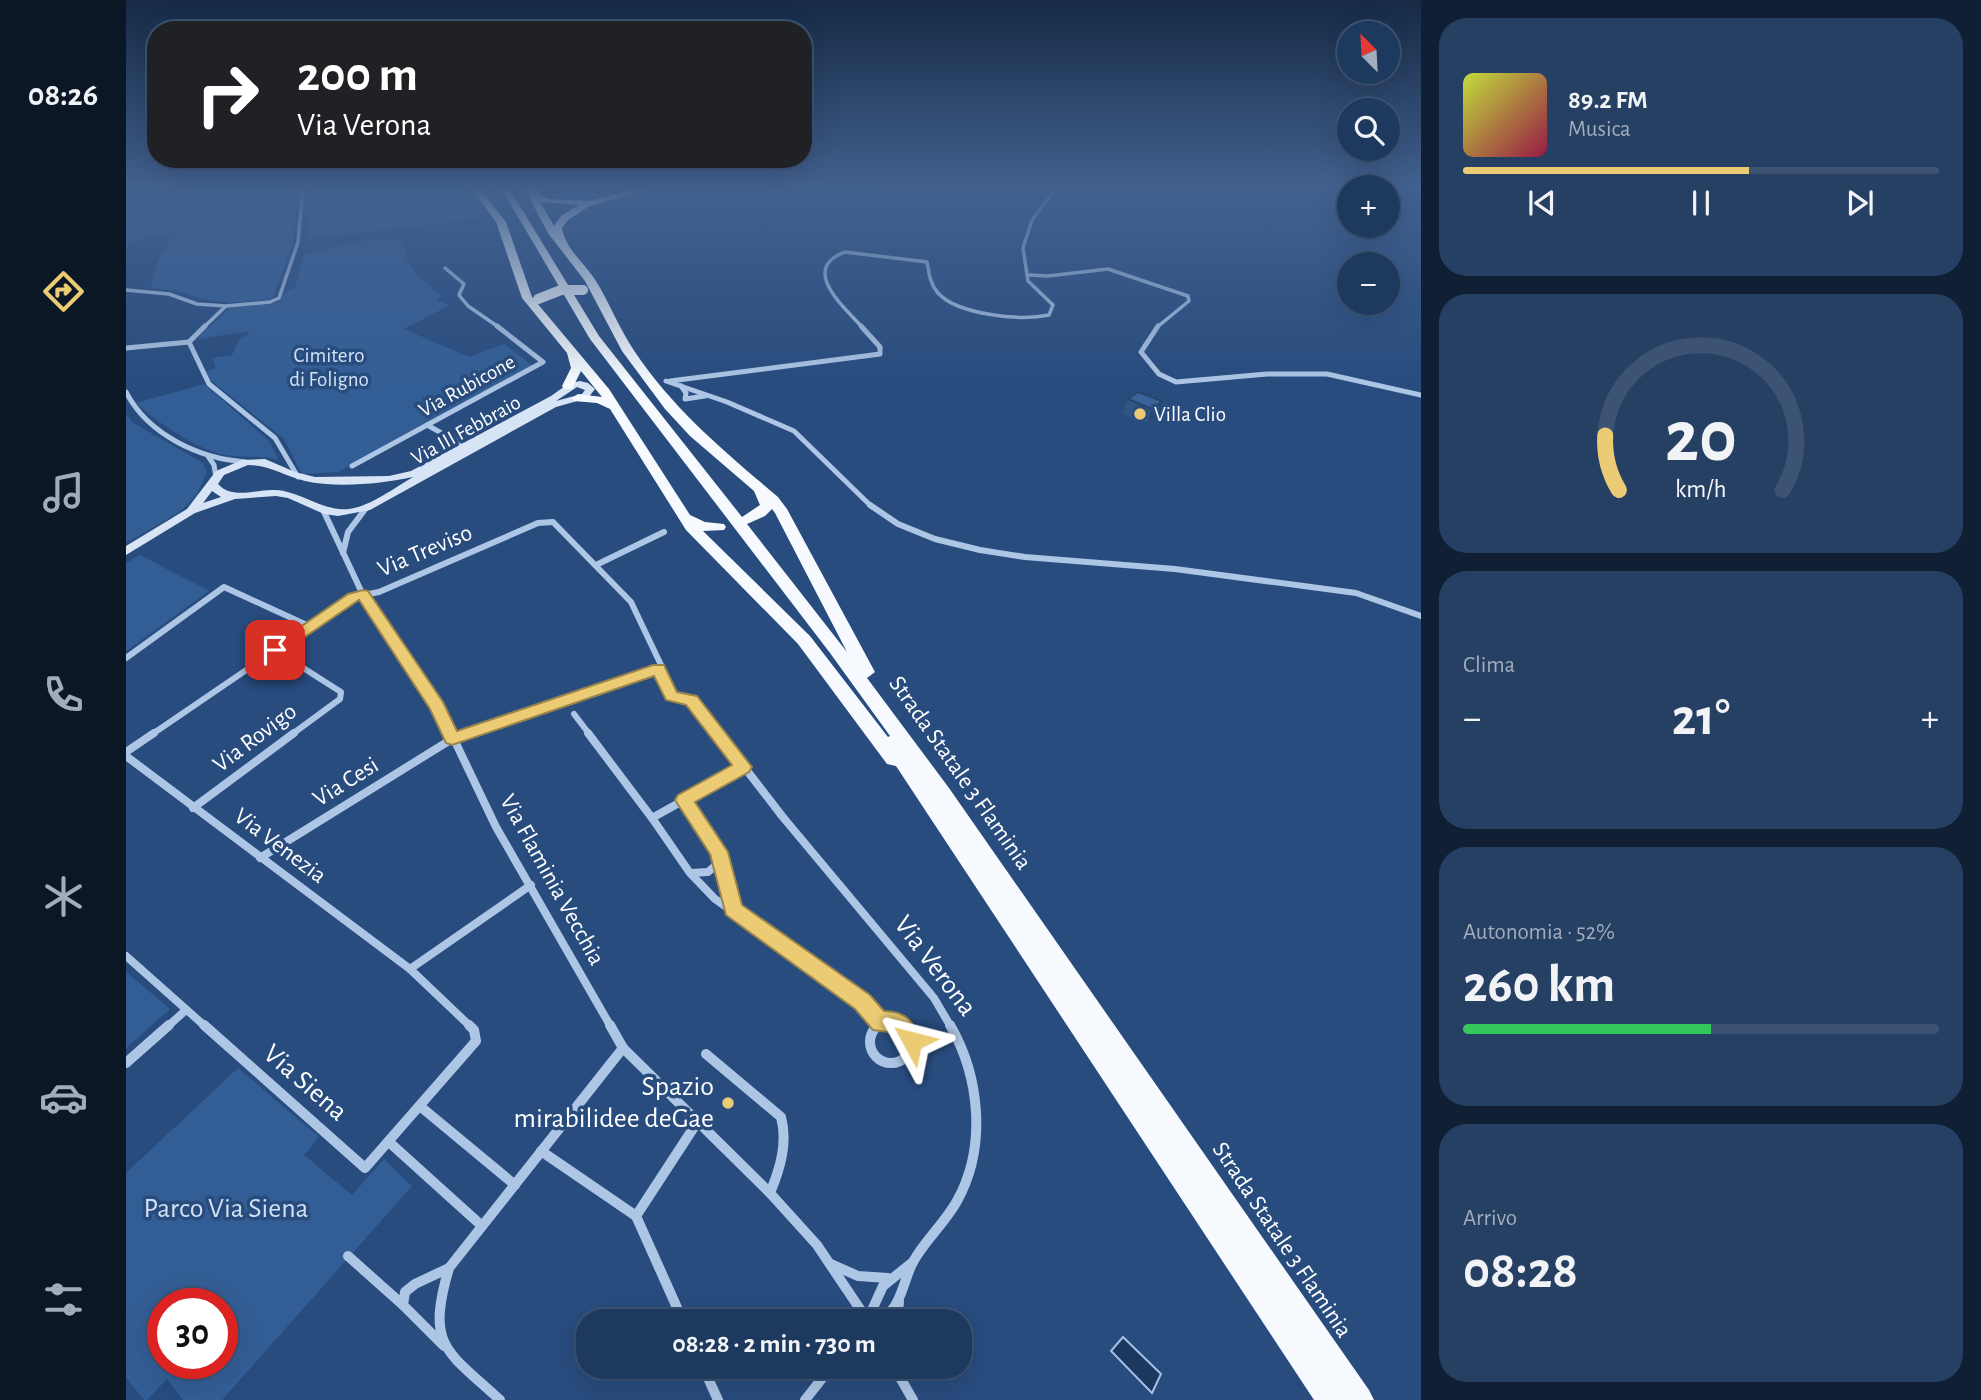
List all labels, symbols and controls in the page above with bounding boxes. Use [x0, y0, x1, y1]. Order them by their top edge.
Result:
north arrow [1337, 21, 1400, 84]
map controls [1337, 21, 1400, 315]
icon: right [182, 49, 273, 140]
text: 200 m [297, 51, 418, 100]
text: 08:26 [28, 79, 98, 111]
text: 89.2 FM [1568, 87, 1648, 113]
button: search [1337, 98, 1400, 161]
text: Via Verona [297, 109, 431, 141]
text: Musica [1568, 118, 1631, 141]
button: + [1337, 175, 1400, 238]
icon: previous [1523, 184, 1561, 222]
icon: pause [1682, 184, 1720, 222]
icon: next [1841, 184, 1879, 222]
button: − [1337, 252, 1400, 315]
icon: directions [39, 267, 88, 316]
park label: Cimitero di Foligno [289, 345, 369, 390]
street label: Via Rubicone [415, 351, 519, 421]
street label: Via III Febbraio [408, 391, 524, 469]
text: 20 [1665, 402, 1737, 475]
place label: Villa Clio [1154, 404, 1226, 425]
marker: Villa Clio [1132, 406, 1148, 422]
icon: music [39, 468, 88, 517]
text: km/h [1675, 476, 1727, 501]
street label: Via Treviso [374, 520, 476, 582]
pin [245, 620, 305, 680]
icon: arrive [256, 631, 294, 669]
text: Clima [1463, 654, 1515, 677]
icon: phone [39, 670, 88, 719]
street label: Strada Statale 3 Flaminia [884, 672, 1036, 874]
text: 21° [1672, 692, 1730, 744]
street label: Via Rovigo [209, 699, 301, 777]
text: − [1463, 700, 1481, 738]
text: + [1921, 700, 1939, 738]
street label: Via Cesi [309, 753, 383, 811]
street label: Via Flaminia Vecchia [495, 791, 609, 969]
street label: Via Venezia [230, 804, 330, 888]
icon: climate [39, 872, 88, 921]
street label: Via Verona [888, 911, 982, 1021]
text: Autonomia · 52% [1463, 921, 1615, 944]
text: 260 km [1463, 959, 1615, 1011]
position arrow [875, 1004, 949, 1078]
street label: Via Siena [258, 1039, 352, 1127]
icon: car [39, 1073, 88, 1122]
place label: Spazio mirabilidee deGae [514, 1073, 714, 1133]
marker: Spazio mirabilidee deGae [720, 1095, 736, 1111]
street label: Strada Statale 3 Flaminia [1208, 1138, 1356, 1342]
park label: Parco Via Siena [143, 1195, 309, 1223]
text: Arrivo [1463, 1207, 1517, 1230]
text: 08:28 [1463, 1245, 1578, 1297]
icon: filters [39, 1275, 88, 1324]
speed limit sign: 30 [147, 1288, 238, 1379]
text: 08:28 · 2 min · 730 m [672, 1331, 876, 1357]

